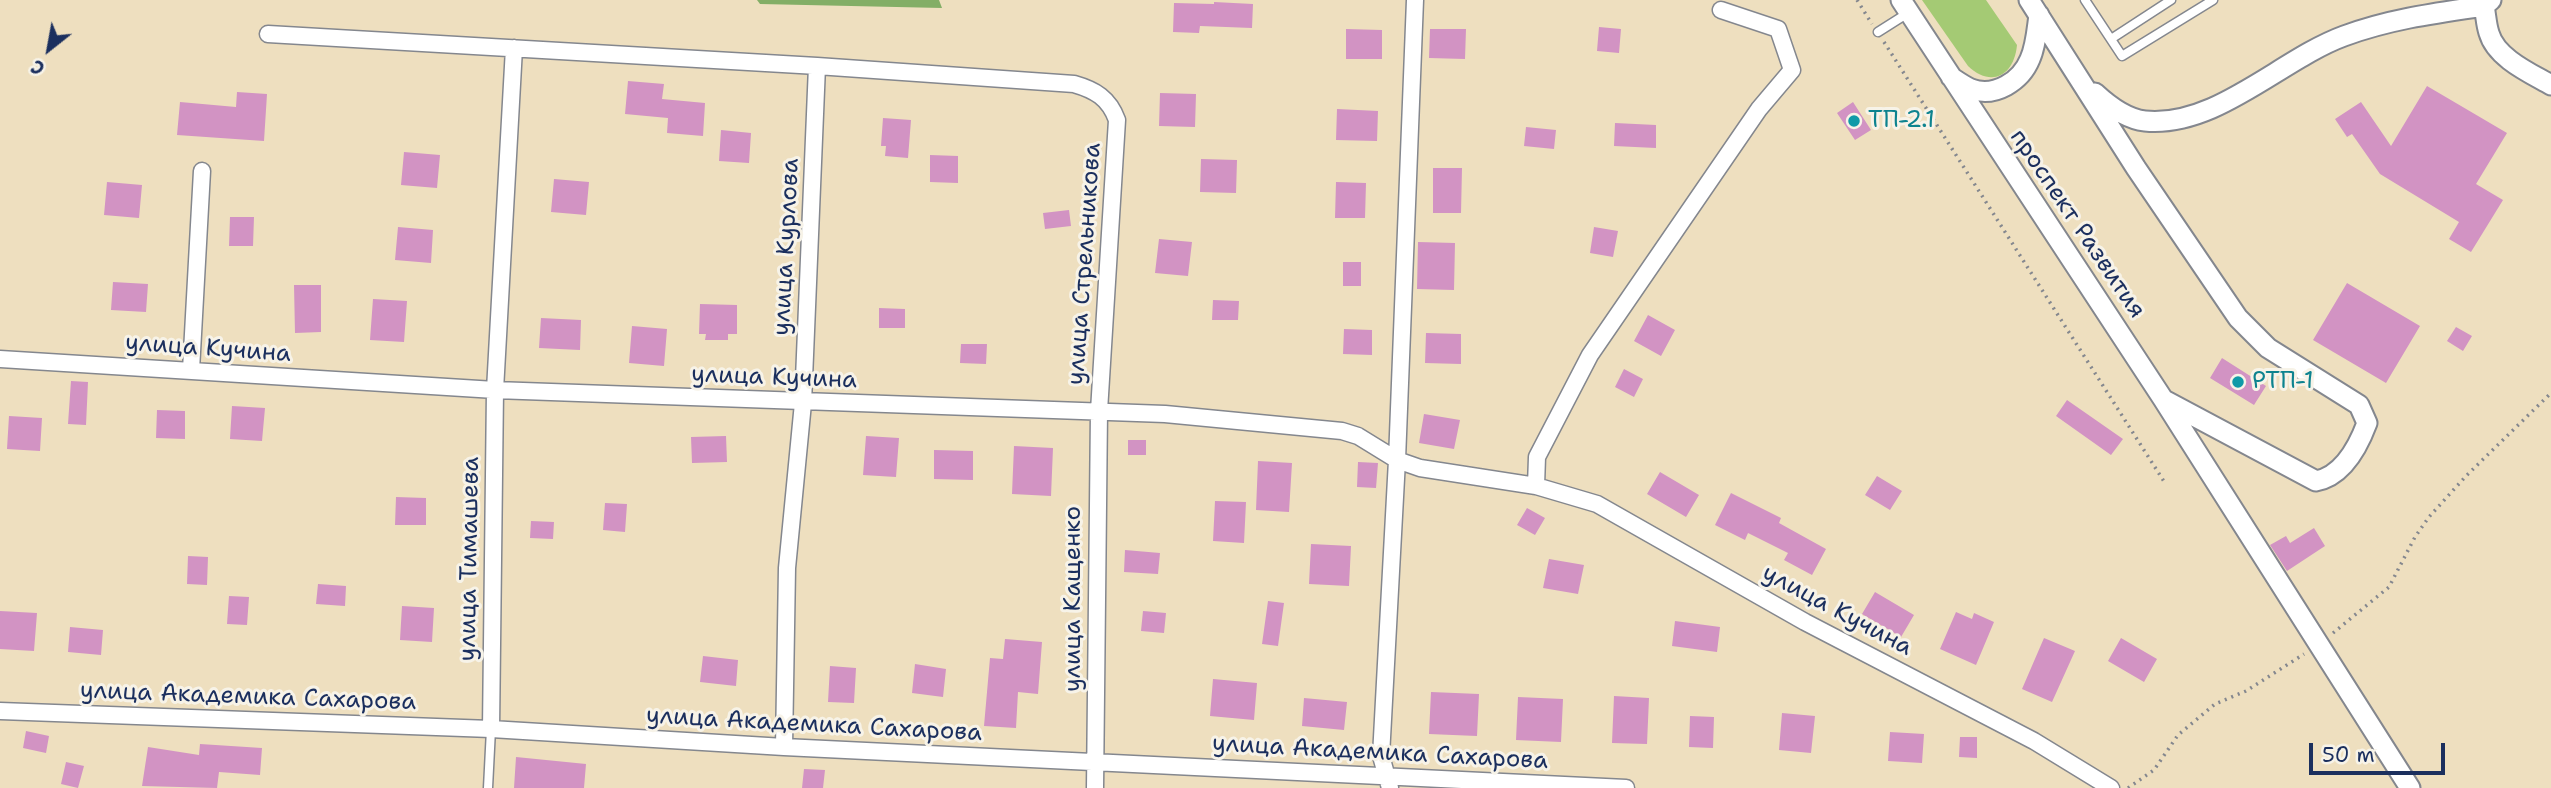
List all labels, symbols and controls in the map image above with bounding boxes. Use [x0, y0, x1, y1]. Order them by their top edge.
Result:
north arrow [14, 14, 84, 84]
text: С [26, 54, 49, 81]
place label: ТП-2.1 [1868, 107, 1935, 135]
marker: ТП-2.1 [1846, 113, 1862, 129]
street label: проспект Развития [2003, 124, 2151, 324]
street label: улица Стрельникова [1062, 142, 1108, 386]
street label: улица Курлова [768, 158, 806, 336]
street label: улица Кучина [124, 329, 292, 369]
street label: улица Кучина [691, 361, 857, 395]
place label: РТП-1 [2252, 368, 2314, 396]
marker: РТП-1 [2230, 374, 2246, 390]
street label: улица Тимашева [454, 456, 486, 662]
street label: улица Кащенко [1060, 506, 1088, 692]
street label: улица Кучина [1757, 559, 1917, 663]
street label: улица Академика Сахарова [79, 677, 417, 717]
street label: улица Академика Сахарова [645, 702, 983, 748]
scale bar [2313, 728, 2450, 772]
street label: улица Академика Сахарова [1211, 730, 1549, 776]
text: 50 m [2322, 741, 2375, 769]

